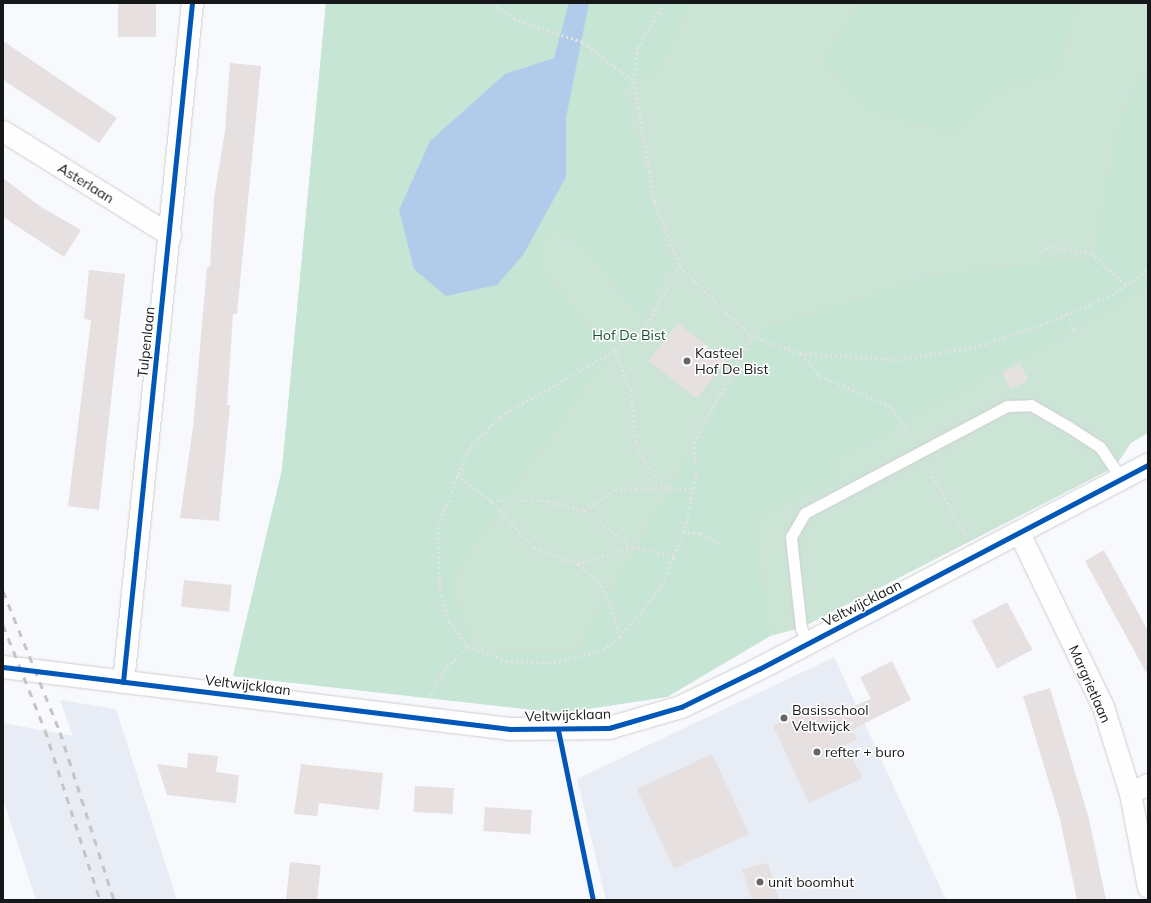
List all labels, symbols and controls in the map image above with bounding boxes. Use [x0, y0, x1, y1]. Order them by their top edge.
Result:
street label: Asterlaan [55, 159, 117, 207]
street label: Tulpenlaan [134, 306, 158, 378]
park label: Hof De Bist [592, 327, 666, 343]
place label: Kasteel Hof De Bist [695, 345, 768, 378]
marker: Kasteel Hof De Bist [682, 356, 692, 366]
street label: Veltwijcklaan [820, 576, 904, 630]
street label: Margrietlaan [1065, 643, 1115, 725]
street label: Veltwijcklaan [204, 671, 292, 699]
place label: Basisschool Veltwijck [792, 702, 869, 734]
street label: Veltwijcklaan [525, 705, 611, 725]
marker: Basisschool Veltwijck [779, 713, 789, 723]
place label: refter + buro [825, 744, 905, 760]
marker: refter + buro [812, 747, 822, 757]
place label: unit boomhut [768, 874, 854, 890]
marker: unit boomhut [755, 877, 765, 887]

